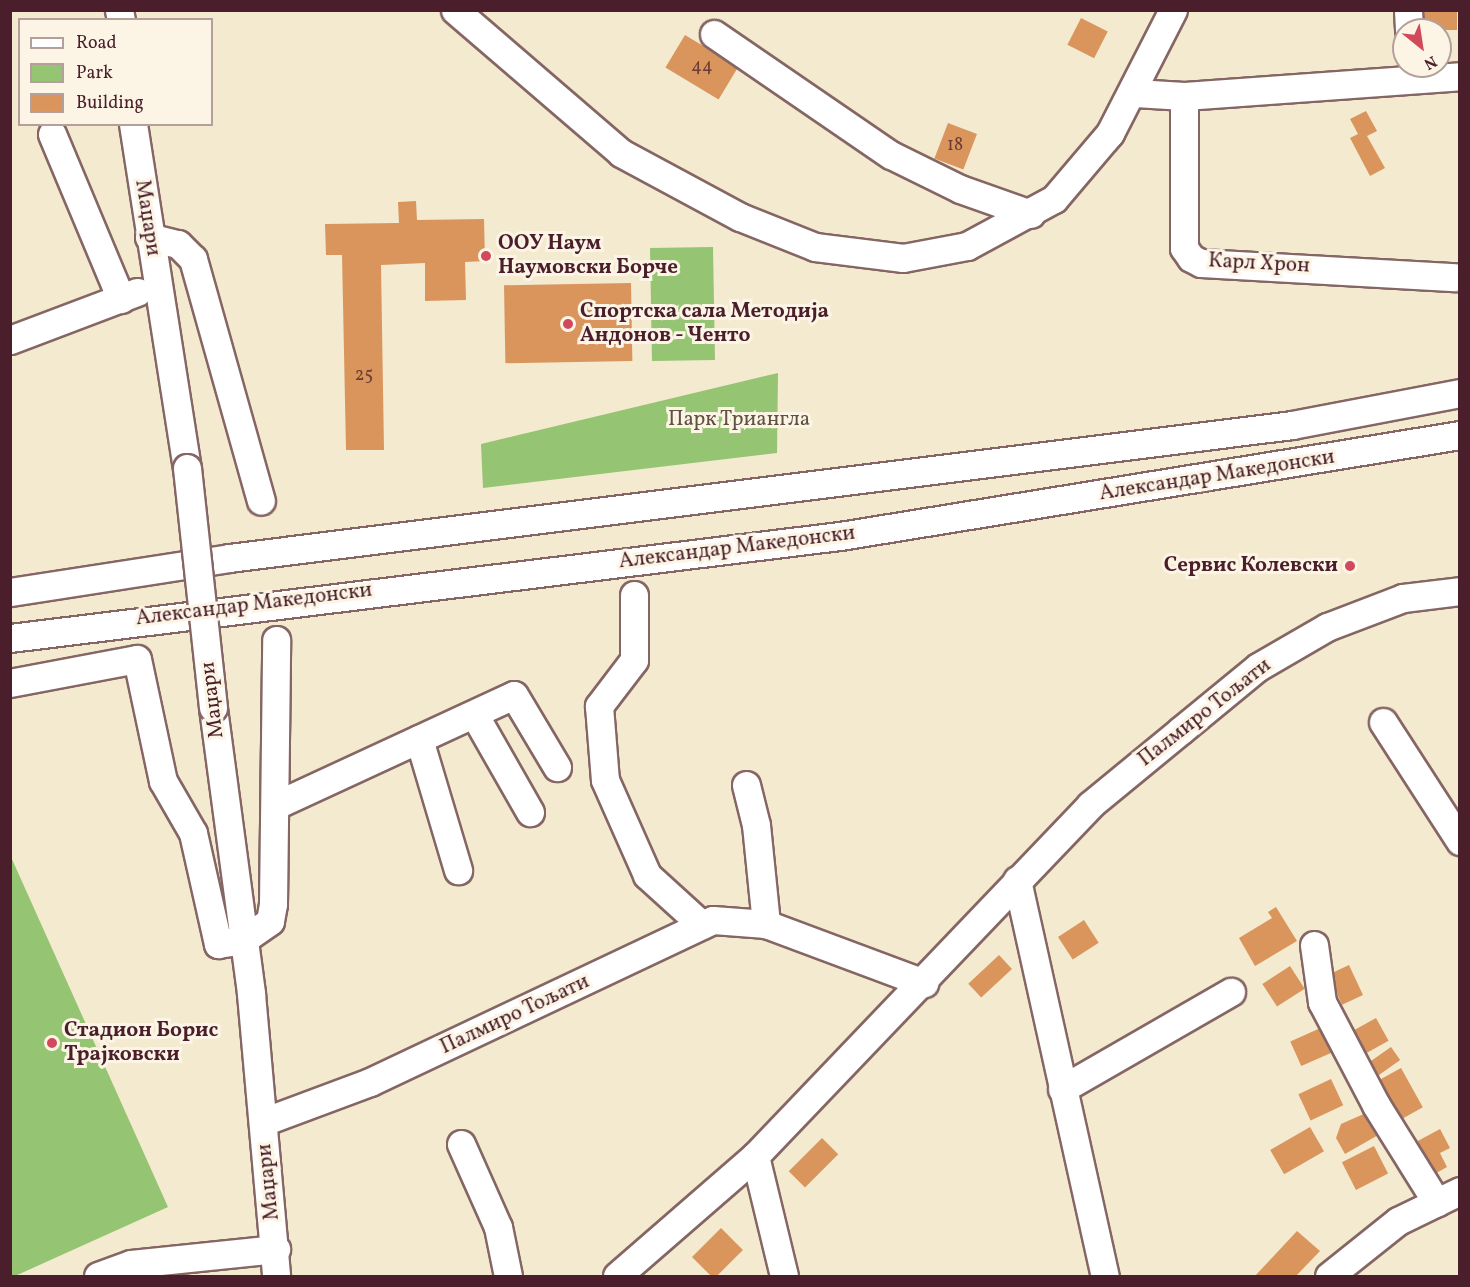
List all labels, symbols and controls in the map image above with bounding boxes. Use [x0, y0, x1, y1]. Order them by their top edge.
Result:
legend [18, 18, 213, 126]
north arrow [1392, 18, 1452, 78]
text: Road [76, 31, 117, 56]
text: N [1419, 49, 1441, 74]
house number: 44 [691, 56, 713, 78]
text: Park [76, 61, 113, 86]
text: Building [76, 91, 144, 116]
house number: 18 [947, 135, 963, 157]
street label: Маџари [129, 178, 165, 258]
place label: ООУ Наум Наумовски Борче [498, 231, 678, 281]
marker: ООУ Наум Наумовски Борче [479, 249, 493, 263]
street label: Карл Хрон [1208, 249, 1310, 279]
place label: Спортска сала Методија Андонов - Ченто [580, 299, 829, 349]
marker: Спортска сала Методија Андонов - Ченто [561, 317, 575, 331]
house number: 25 [355, 365, 373, 387]
park label: Парк Триангла [668, 407, 810, 433]
street label: Александар Македонски [1098, 445, 1336, 507]
street label: Александар Македонски [617, 521, 857, 575]
place label: Сервис Колевски [1164, 553, 1338, 579]
marker: Сервис Колевски [1343, 559, 1357, 573]
street label: Александар Македонски [134, 578, 374, 632]
street label: Палмиро Тољати [1133, 653, 1277, 773]
street label: Маџари [196, 660, 230, 740]
street label: Палмиро Тољати [436, 969, 594, 1061]
place label: Стадион Борис Трајковски [64, 1018, 218, 1068]
marker: Стадион Борис Трајковски [45, 1036, 59, 1050]
street label: Маџари [252, 1142, 286, 1222]

